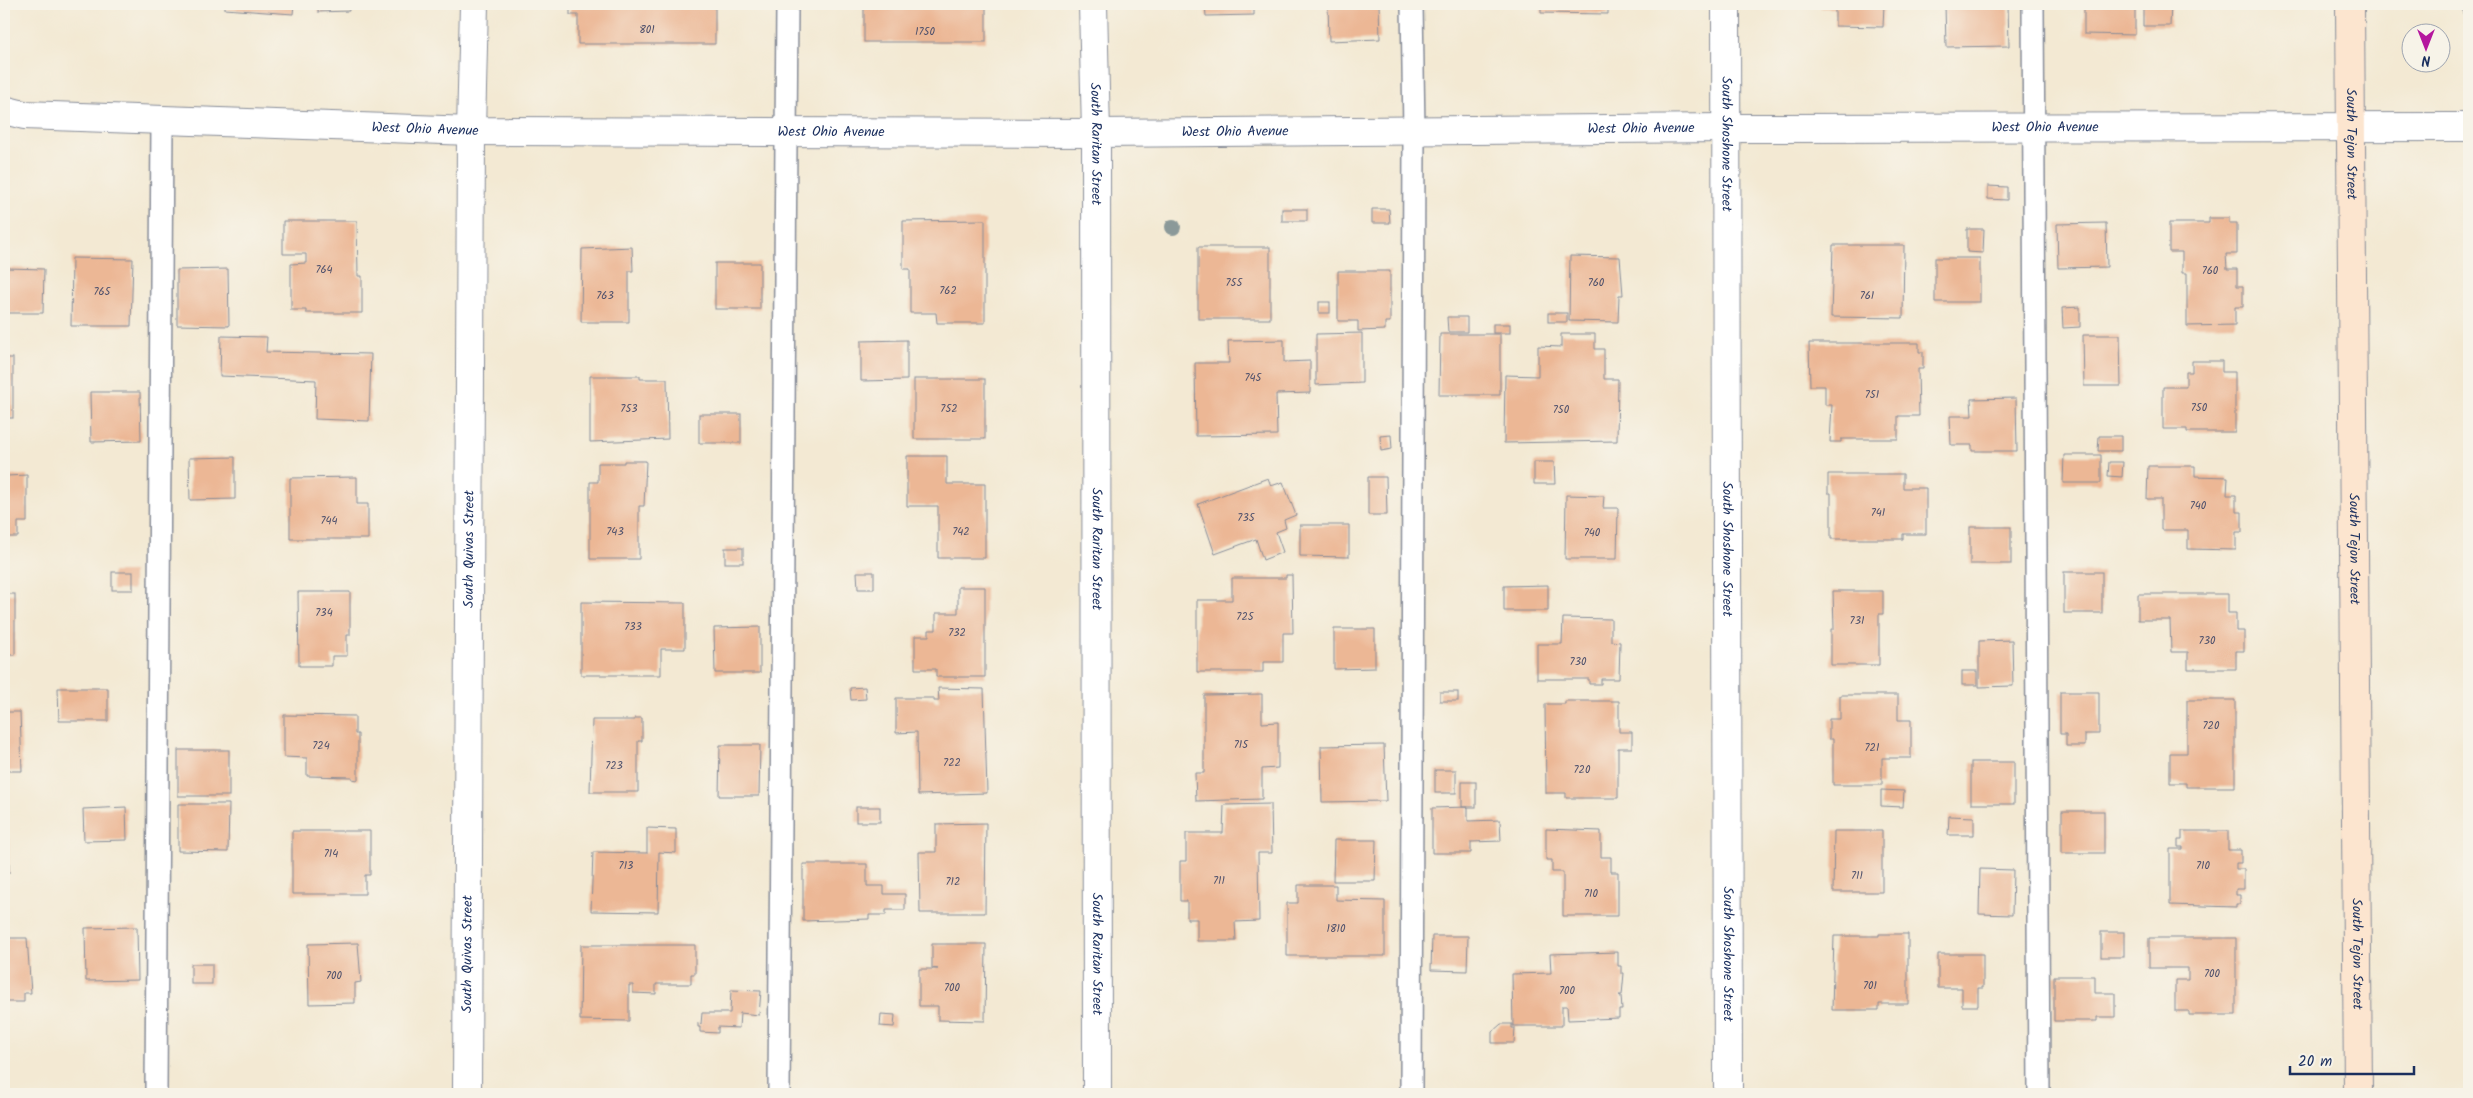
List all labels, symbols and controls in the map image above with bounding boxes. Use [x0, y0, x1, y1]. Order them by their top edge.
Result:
house number: 801 [639, 21, 655, 39]
north arrow [2400, 22, 2450, 72]
house number: 1750 [915, 23, 935, 41]
text: N [2421, 49, 2430, 71]
street label: South Shoshone Street [1715, 76, 1737, 212]
street label: South Raritan Street [1084, 82, 1107, 206]
street label: South Tejon Street [2340, 88, 2362, 200]
street label: West Ohio Avenue [371, 116, 479, 142]
street label: West Ohio Avenue [1992, 116, 2099, 139]
street label: West Ohio Avenue [1588, 117, 1695, 140]
street label: West Ohio Avenue [1182, 120, 1289, 143]
street label: West Ohio Avenue [778, 121, 885, 143]
house number: 764 [315, 261, 333, 279]
house number: 760 [2202, 262, 2219, 280]
house number: 755 [1226, 274, 1244, 292]
house number: 760 [1588, 274, 1605, 292]
house number: 762 [939, 282, 957, 300]
house number: 765 [93, 283, 112, 301]
house number: 763 [596, 287, 614, 305]
house number: 761 [1860, 287, 1874, 305]
house number: 745 [1244, 369, 1263, 387]
house number: 751 [1865, 386, 1879, 404]
house number: 750 [2191, 399, 2208, 417]
house number: 753 [620, 400, 638, 418]
house number: 752 [940, 400, 958, 418]
house number: 750 [1553, 401, 1570, 419]
street label: South Shoshone Street [1716, 481, 1738, 617]
street label: South Raritan Street [1085, 488, 1107, 611]
street label: South Quivas Street [458, 489, 481, 608]
street label: South Tejon Street [2343, 493, 2365, 605]
house number: 740 [2190, 497, 2207, 515]
house number: 741 [1871, 504, 1885, 522]
house number: 735 [1237, 509, 1256, 527]
house number: 744 [320, 512, 338, 530]
house number: 743 [606, 523, 624, 541]
house number: 742 [952, 523, 970, 541]
house number: 740 [1584, 524, 1601, 542]
house number: 734 [315, 604, 333, 622]
house number: 725 [1236, 608, 1255, 626]
house number: 731 [1850, 612, 1864, 630]
house number: 733 [624, 618, 642, 636]
house number: 732 [948, 624, 966, 642]
house number: 730 [2199, 632, 2216, 650]
house number: 730 [1570, 653, 1587, 671]
house number: 720 [2203, 717, 2220, 735]
house number: 715 [1234, 736, 1249, 754]
house number: 724 [312, 737, 330, 755]
house number: 721 [1865, 739, 1879, 757]
house number: 722 [943, 754, 961, 772]
house number: 723 [605, 757, 623, 775]
house number: 720 [1574, 761, 1591, 779]
house number: 714 [324, 845, 338, 863]
house number: 713 [619, 857, 633, 875]
house number: 710 [2196, 857, 2211, 875]
house number: 711 [1851, 867, 1863, 885]
house number: 711 [1213, 872, 1225, 890]
house number: 712 [946, 873, 960, 891]
house number: 710 [1584, 885, 1599, 903]
street label: South Shoshone Street [1717, 886, 1739, 1022]
street label: South Raritan Street [1086, 893, 1108, 1016]
street label: South Quivas Street [456, 894, 479, 1013]
street label: South Tejon Street [2346, 898, 2368, 1010]
house number: 1810 [1326, 920, 1346, 938]
house number: 700 [2204, 965, 2221, 983]
house number: 700 [326, 967, 343, 985]
house number: 701 [1863, 977, 1877, 995]
house number: 700 [944, 979, 961, 997]
house number: 700 [1559, 982, 1576, 1000]
scale bar [2290, 1043, 2414, 1075]
text: 20 m [2298, 1050, 2332, 1074]

